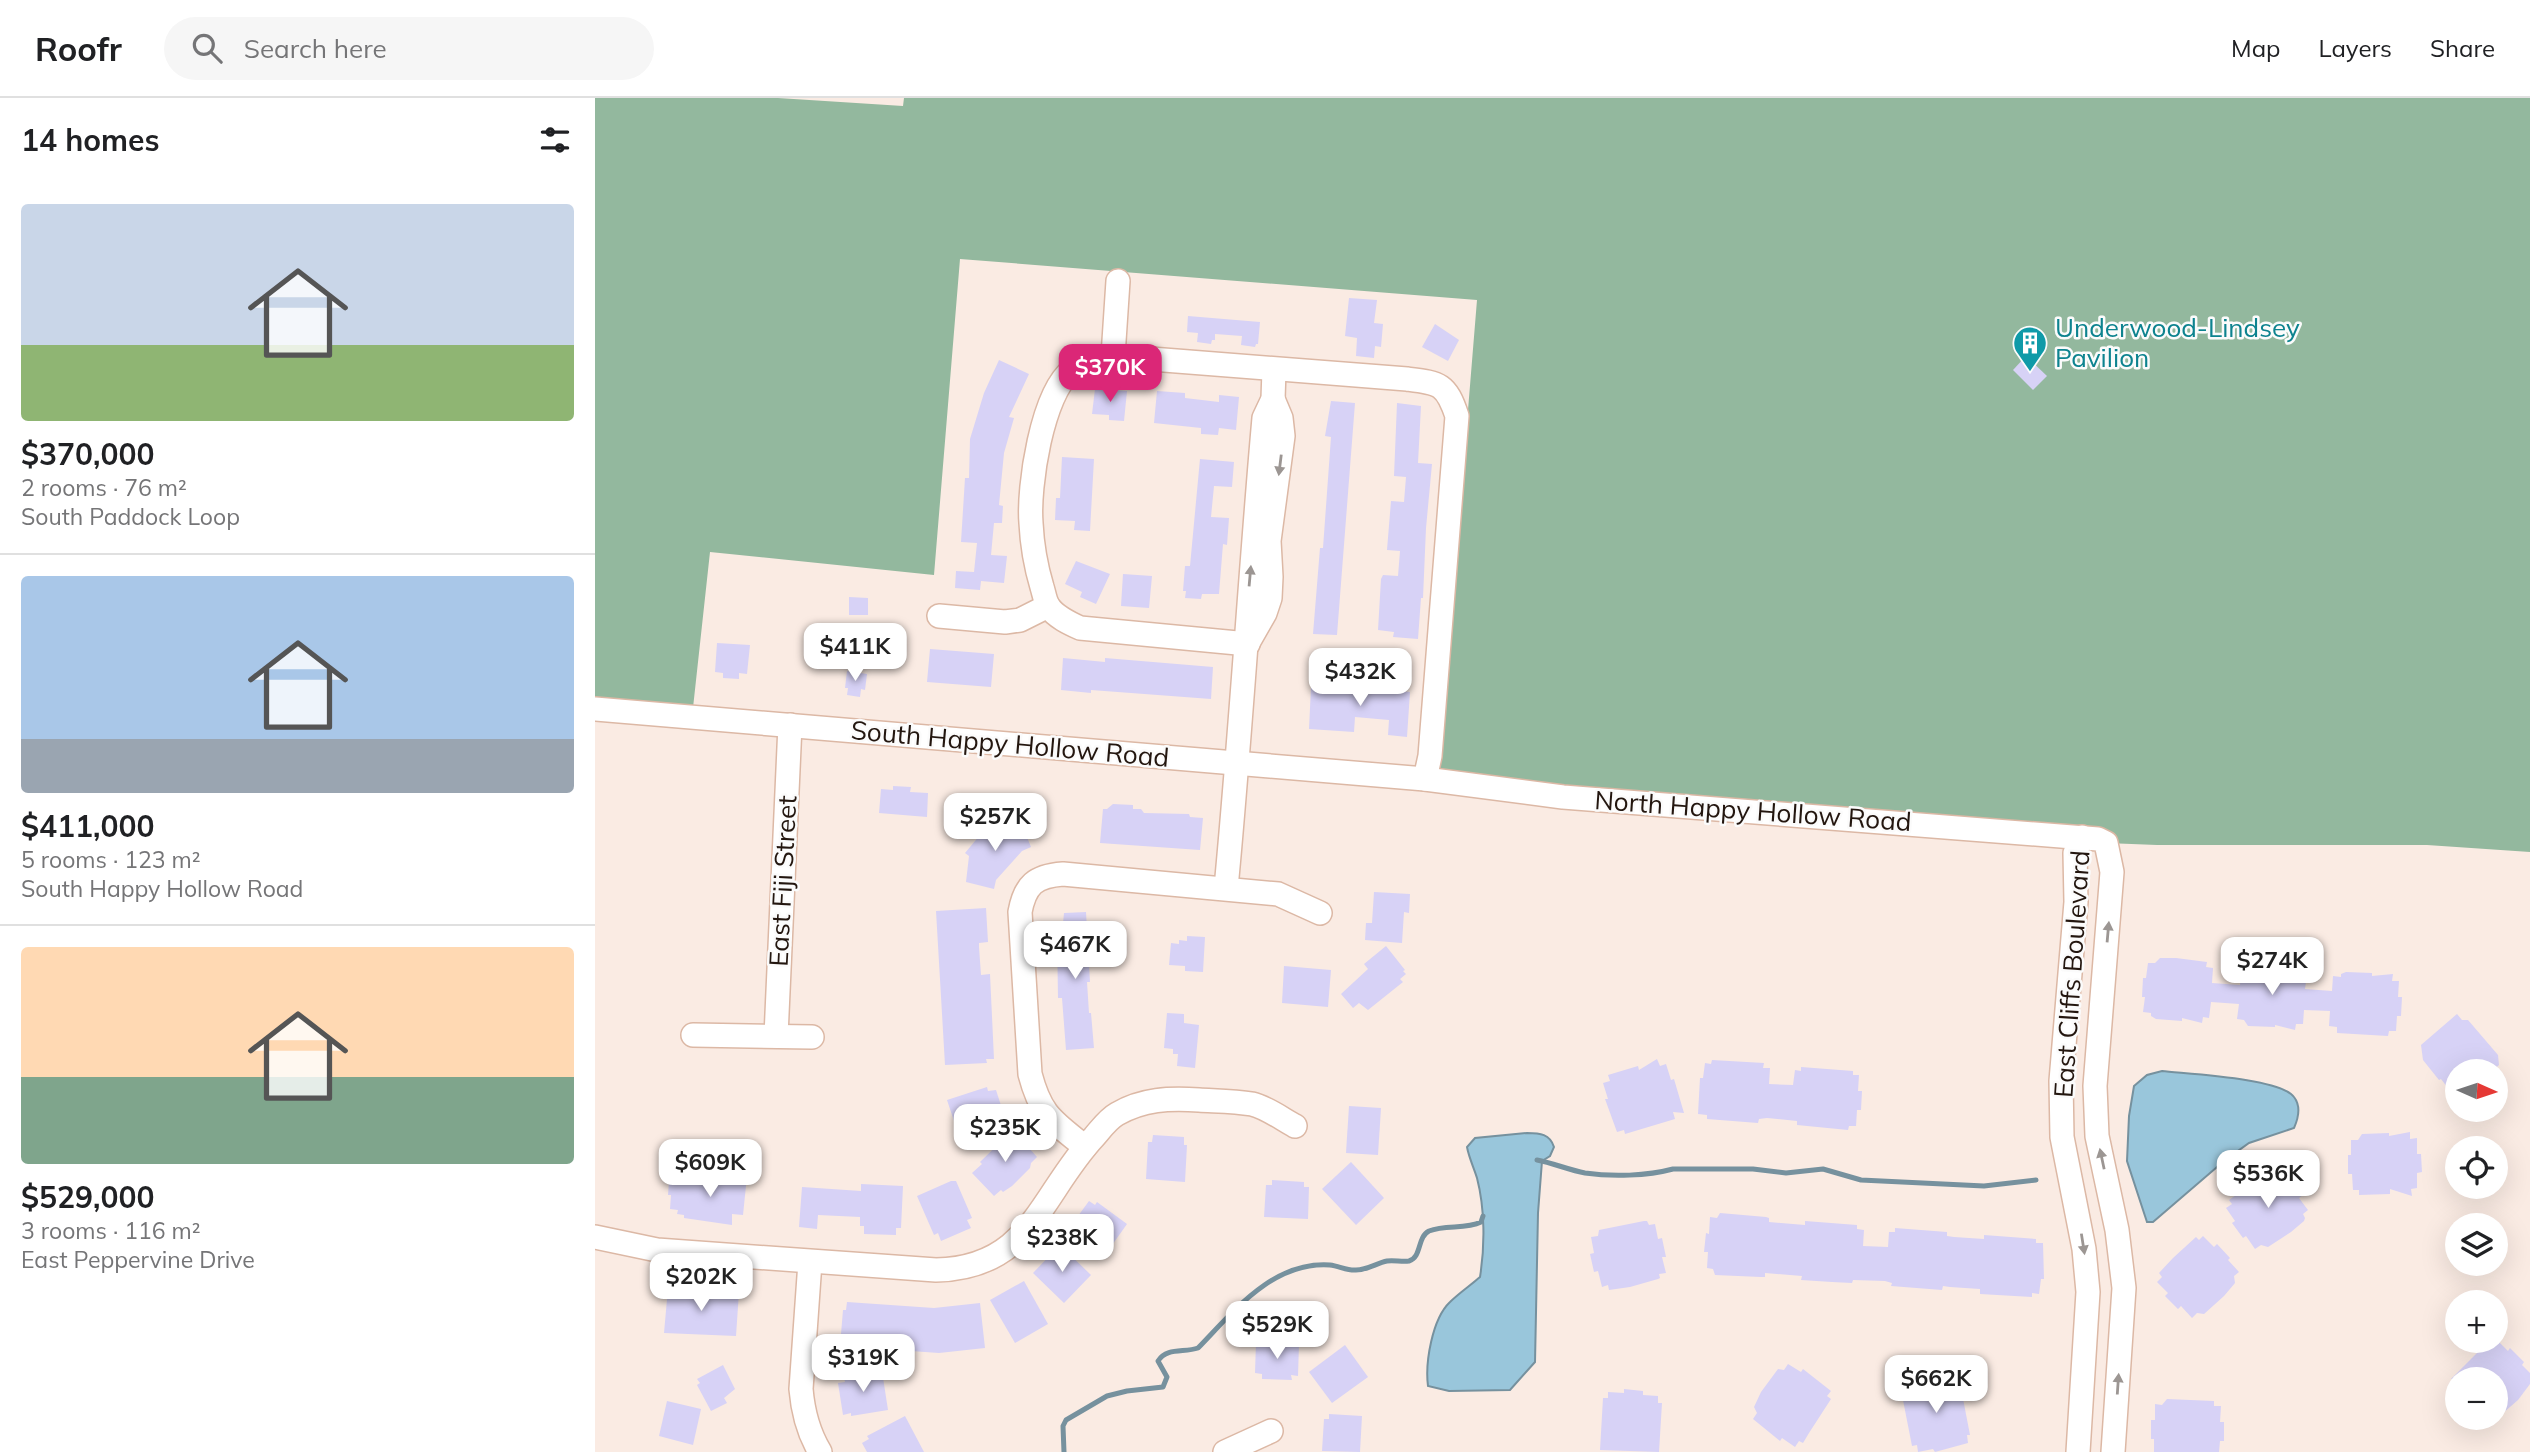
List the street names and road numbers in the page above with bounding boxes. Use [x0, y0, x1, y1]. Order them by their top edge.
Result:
street label: South Happy Hollow Road [850, 713, 1170, 774]
street label: North Happy Hollow Road [1593, 783, 1913, 838]
street label: East Fiji Street [762, 795, 803, 967]
street label: East Cliffs Boulevard [2046, 849, 2097, 1099]

